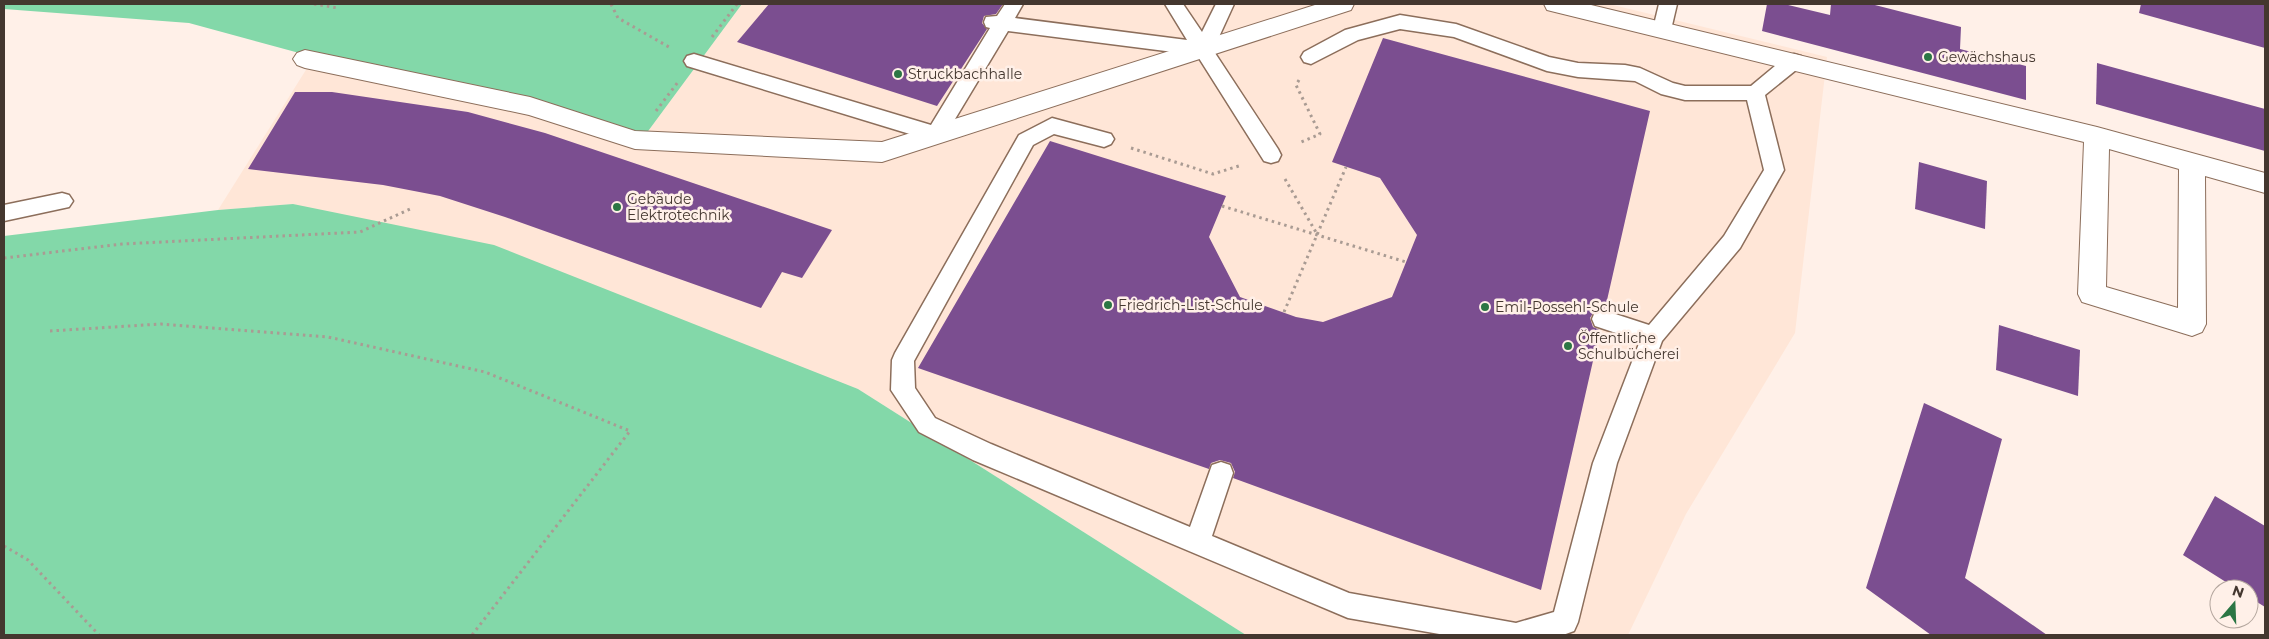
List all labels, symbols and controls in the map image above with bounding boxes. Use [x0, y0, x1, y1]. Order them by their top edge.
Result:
place label: Gewächshaus [1938, 48, 2036, 66]
marker: Gewächshaus [1922, 51, 1934, 63]
place label: Struckbachhalle [908, 65, 1022, 83]
marker: Struckbachhalle [892, 68, 904, 80]
place label: Gebäude Elektrotechnik [627, 190, 730, 224]
marker: Gebäude Elektrotechnik [611, 201, 623, 213]
place label: Friedrich-List-Schule [1118, 296, 1263, 314]
place label: Emil-Possehl-Schule [1495, 298, 1639, 316]
marker: Friedrich-List-Schule [1102, 299, 1114, 311]
marker: Emil-Possehl-Schule [1479, 301, 1491, 313]
place label: Öffentliche Schulbücherei [1578, 329, 1679, 363]
marker: Öffentliche Schulbücherei [1562, 340, 1574, 352]
north arrow [2209, 579, 2259, 629]
text: N [2230, 581, 2247, 602]

